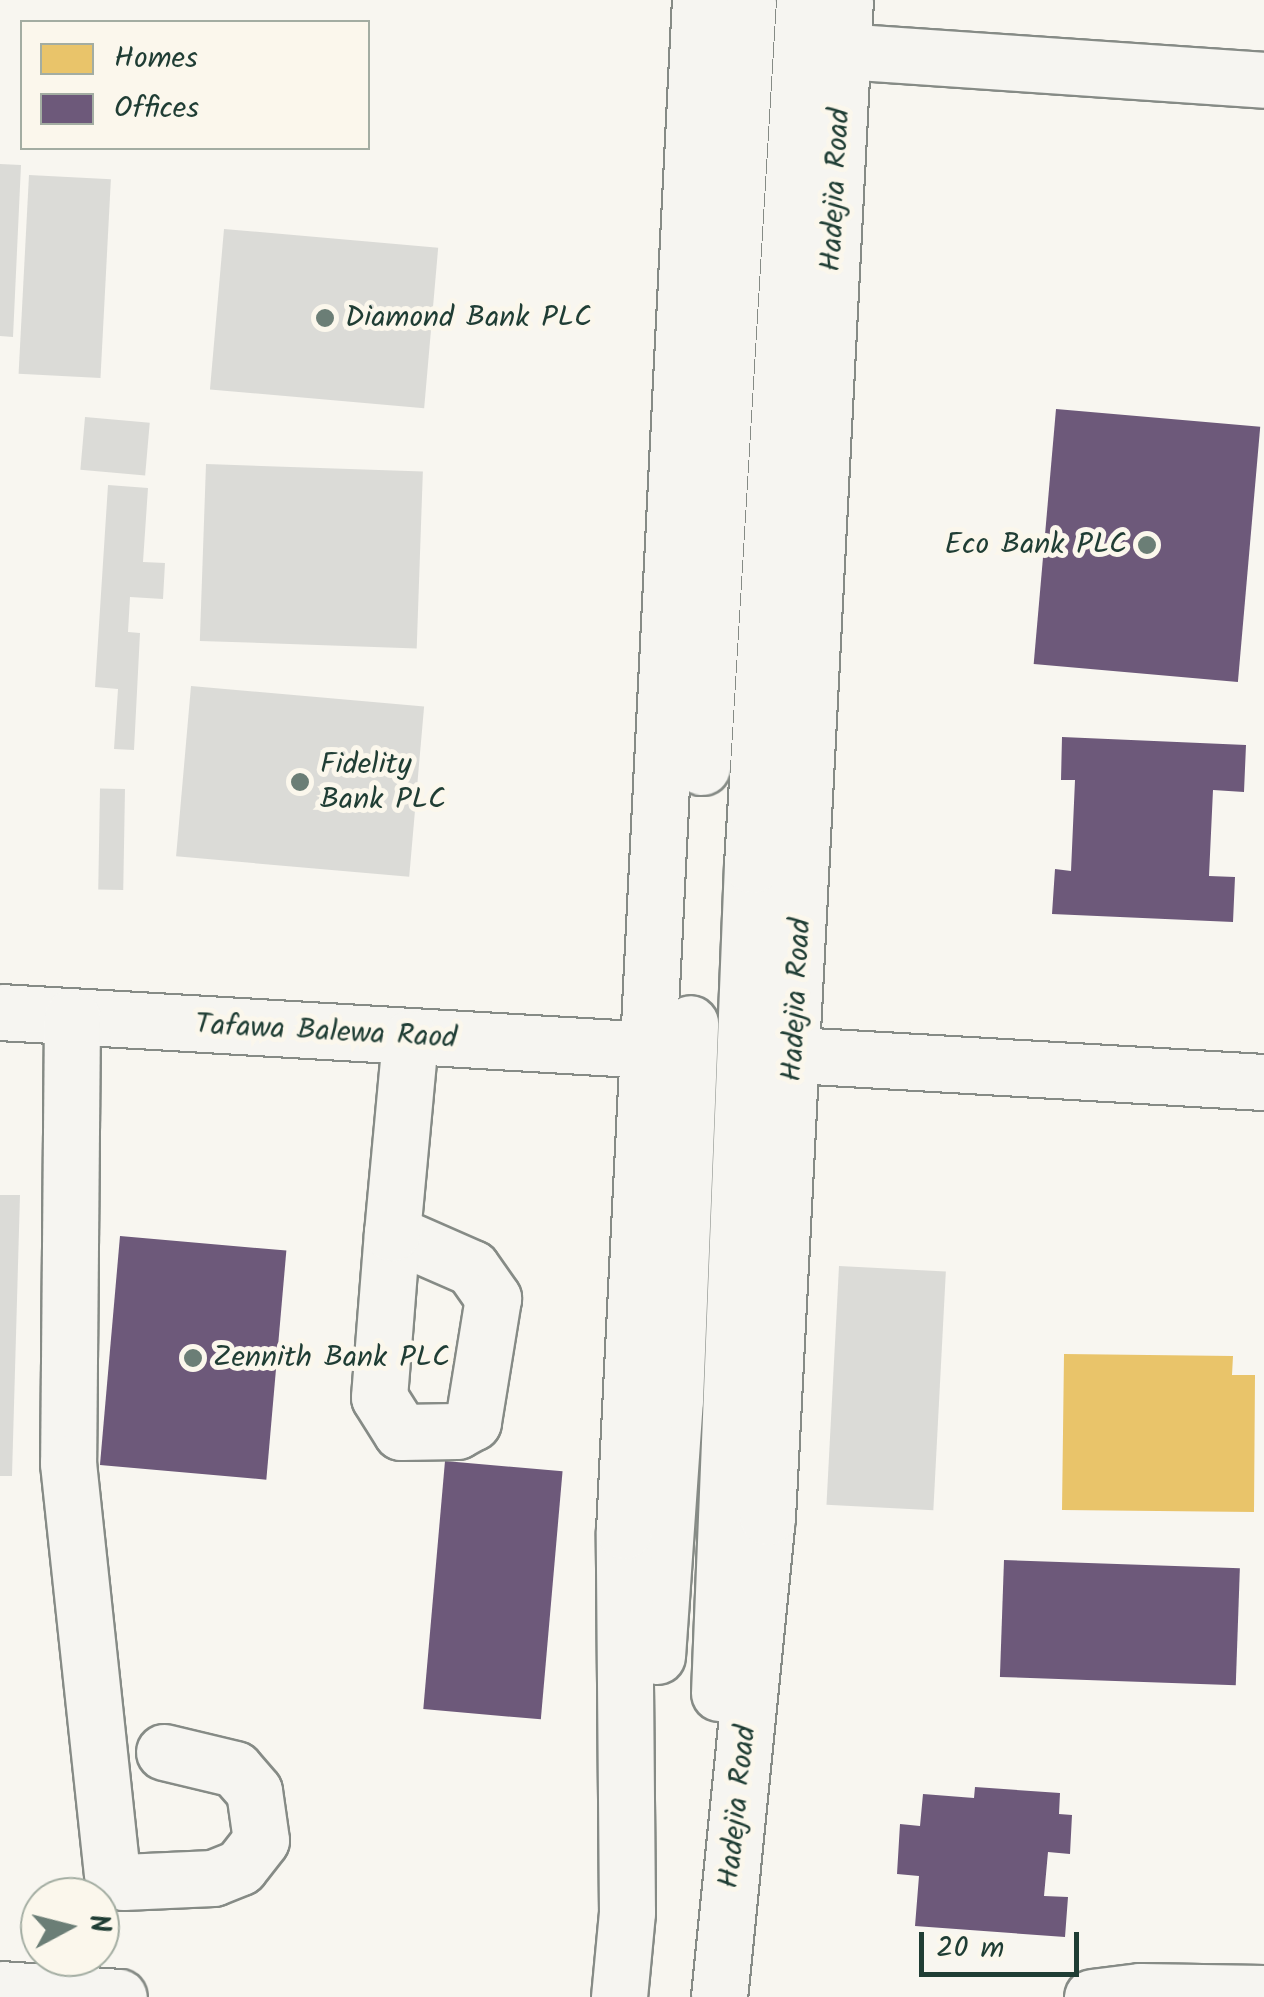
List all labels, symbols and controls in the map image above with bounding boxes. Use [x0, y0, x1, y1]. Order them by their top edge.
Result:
legend [20, 20, 370, 150]
text: Homes [114, 35, 198, 83]
text: Offices [114, 85, 199, 133]
street label: Hadejia Road [814, 107, 858, 273]
place label: Diamond Bank PLC [345, 300, 592, 336]
marker: Diamond Bank PLC [314, 307, 336, 329]
place label: Eco Bank PLC [945, 527, 1127, 563]
marker: Eco Bank PLC [1136, 534, 1158, 556]
place label: Fidelity Bank PLC [320, 747, 446, 818]
marker: Fidelity Bank PLC [289, 771, 311, 793]
street label: Hadejia Road [775, 917, 819, 1083]
street label: Tafawa Balewa Raod [194, 1007, 458, 1057]
place label: Zennith Bank PLC [213, 1340, 450, 1376]
marker: Zennith Bank PLC [182, 1347, 204, 1369]
street label: Hadejia Road [712, 1724, 764, 1890]
north arrow [20, 1877, 120, 1977]
text: N [75, 1912, 122, 1935]
scale bar [924, 1912, 1084, 1974]
text: 20 m [936, 1925, 1004, 1973]

